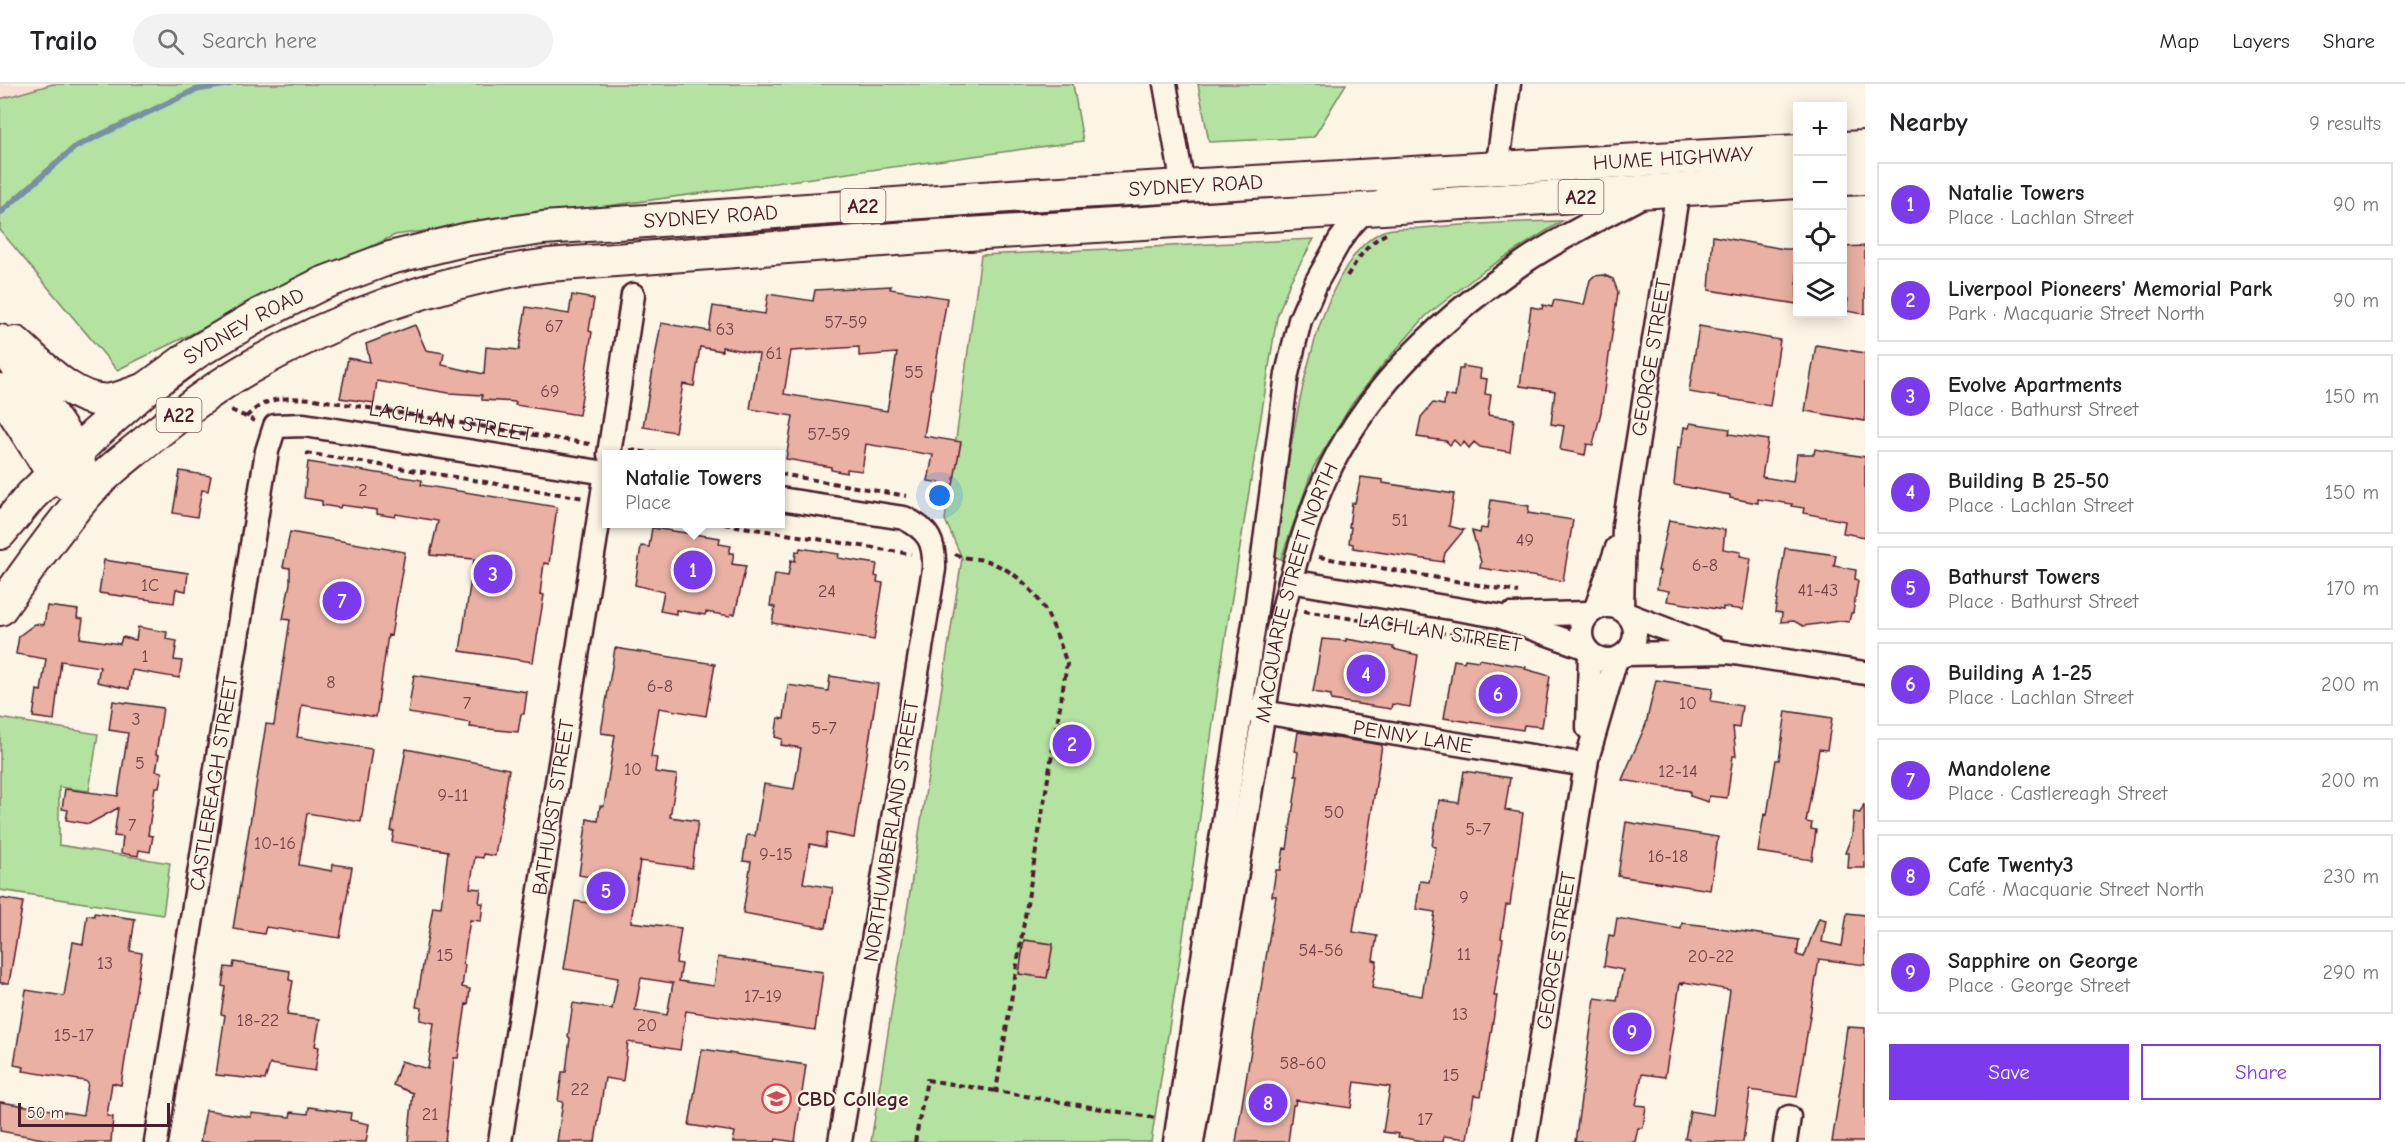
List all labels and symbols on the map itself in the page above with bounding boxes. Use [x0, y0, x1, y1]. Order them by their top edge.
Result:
street label: HUME HIGHWAY [1592, 142, 1754, 175]
street label: SYDNEY ROAD [1128, 170, 1264, 201]
road number: A22 [1558, 180, 1604, 214]
road number: A22 [840, 189, 886, 223]
street label: SYDNEY ROAD [643, 200, 779, 233]
street label: GEORGE STREET [1627, 276, 1676, 438]
street label: SYDNEY ROAD [179, 282, 308, 370]
house number: 57-59 [824, 312, 868, 333]
house number: 67 [545, 316, 564, 337]
house number: 63 [716, 319, 734, 340]
house number: 61 [766, 343, 782, 364]
house number: 55 [904, 362, 924, 383]
house number: 69 [540, 381, 560, 402]
street label: LACHLAN STREET [367, 396, 535, 447]
road number: A22 [156, 398, 201, 432]
house number: 57-59 [807, 424, 851, 445]
street label: MACQUARIE STREET NORTH [1250, 458, 1343, 724]
house number: 2 [358, 480, 368, 501]
your location [925, 481, 954, 510]
house number: 51 [1392, 510, 1408, 531]
house number: 49 [1516, 530, 1534, 551]
pin: 1 [674, 548, 712, 592]
pin: 3 [474, 552, 512, 596]
house number: 6-8 [1692, 555, 1718, 576]
house number: 1C [141, 575, 159, 596]
pin: 7 [322, 578, 362, 624]
house number: 41-43 [1798, 580, 1838, 601]
house number: 24 [818, 581, 836, 602]
street label: LACHLAN STREET [1356, 607, 1524, 657]
house number: 1 [141, 646, 149, 667]
pin: 4 [1346, 652, 1386, 696]
house number: 8 [326, 672, 336, 693]
pin: 6 [1478, 672, 1518, 716]
street label: CASTLEREAGH STREET [185, 675, 243, 893]
house number: 6-8 [647, 676, 673, 697]
house number: 7 [463, 693, 472, 714]
house number: 10 [1679, 693, 1697, 714]
street label: NORTHUMBERLAND STREET [858, 699, 924, 963]
house number: 3 [131, 709, 141, 730]
street label: PENNY LANE [1351, 715, 1474, 758]
street label: BATHURST STREET [527, 717, 579, 897]
house number: 5-7 [811, 718, 837, 739]
pin: 2 [1052, 722, 1092, 766]
house number: 5 [135, 753, 145, 774]
house number: 10 [624, 759, 642, 780]
house number: 12-14 [1658, 761, 1698, 782]
house number: 9-11 [437, 785, 469, 806]
house number: 50 [1324, 802, 1344, 823]
house number: 7 [128, 815, 137, 836]
house number: 5-7 [1465, 819, 1491, 840]
house number: 10-16 [254, 833, 296, 854]
house number: 9-15 [759, 844, 793, 865]
house number: 16-18 [1648, 846, 1688, 867]
pin: 5 [586, 868, 626, 914]
street label: GEORGE STREET [1531, 870, 1581, 1031]
house number: 9 [1459, 887, 1469, 908]
house number: 54-56 [1298, 940, 1344, 961]
house number: 11 [1457, 944, 1471, 965]
house number: 15 [437, 945, 453, 966]
house number: 20-22 [1688, 946, 1734, 967]
house number: 13 [97, 953, 113, 974]
house number: 17-19 [744, 986, 782, 1007]
house number: 13 [1452, 1004, 1468, 1025]
house number: 18-22 [237, 1010, 279, 1031]
pin: 9 [1612, 1010, 1652, 1054]
house number: 20 [637, 1015, 657, 1036]
house number: 15-17 [54, 1025, 94, 1046]
house number: 58-60 [1280, 1053, 1326, 1074]
house number: 15 [1443, 1065, 1459, 1086]
house number: 22 [571, 1079, 589, 1100]
pin: 8 [1248, 1080, 1288, 1126]
school or university icon: CBD College [760, 1083, 792, 1115]
place label: CBD College [797, 1087, 909, 1111]
scale bar [18, 1100, 170, 1128]
house number: 21 [422, 1104, 438, 1125]
house number: 17 [1417, 1109, 1433, 1130]

